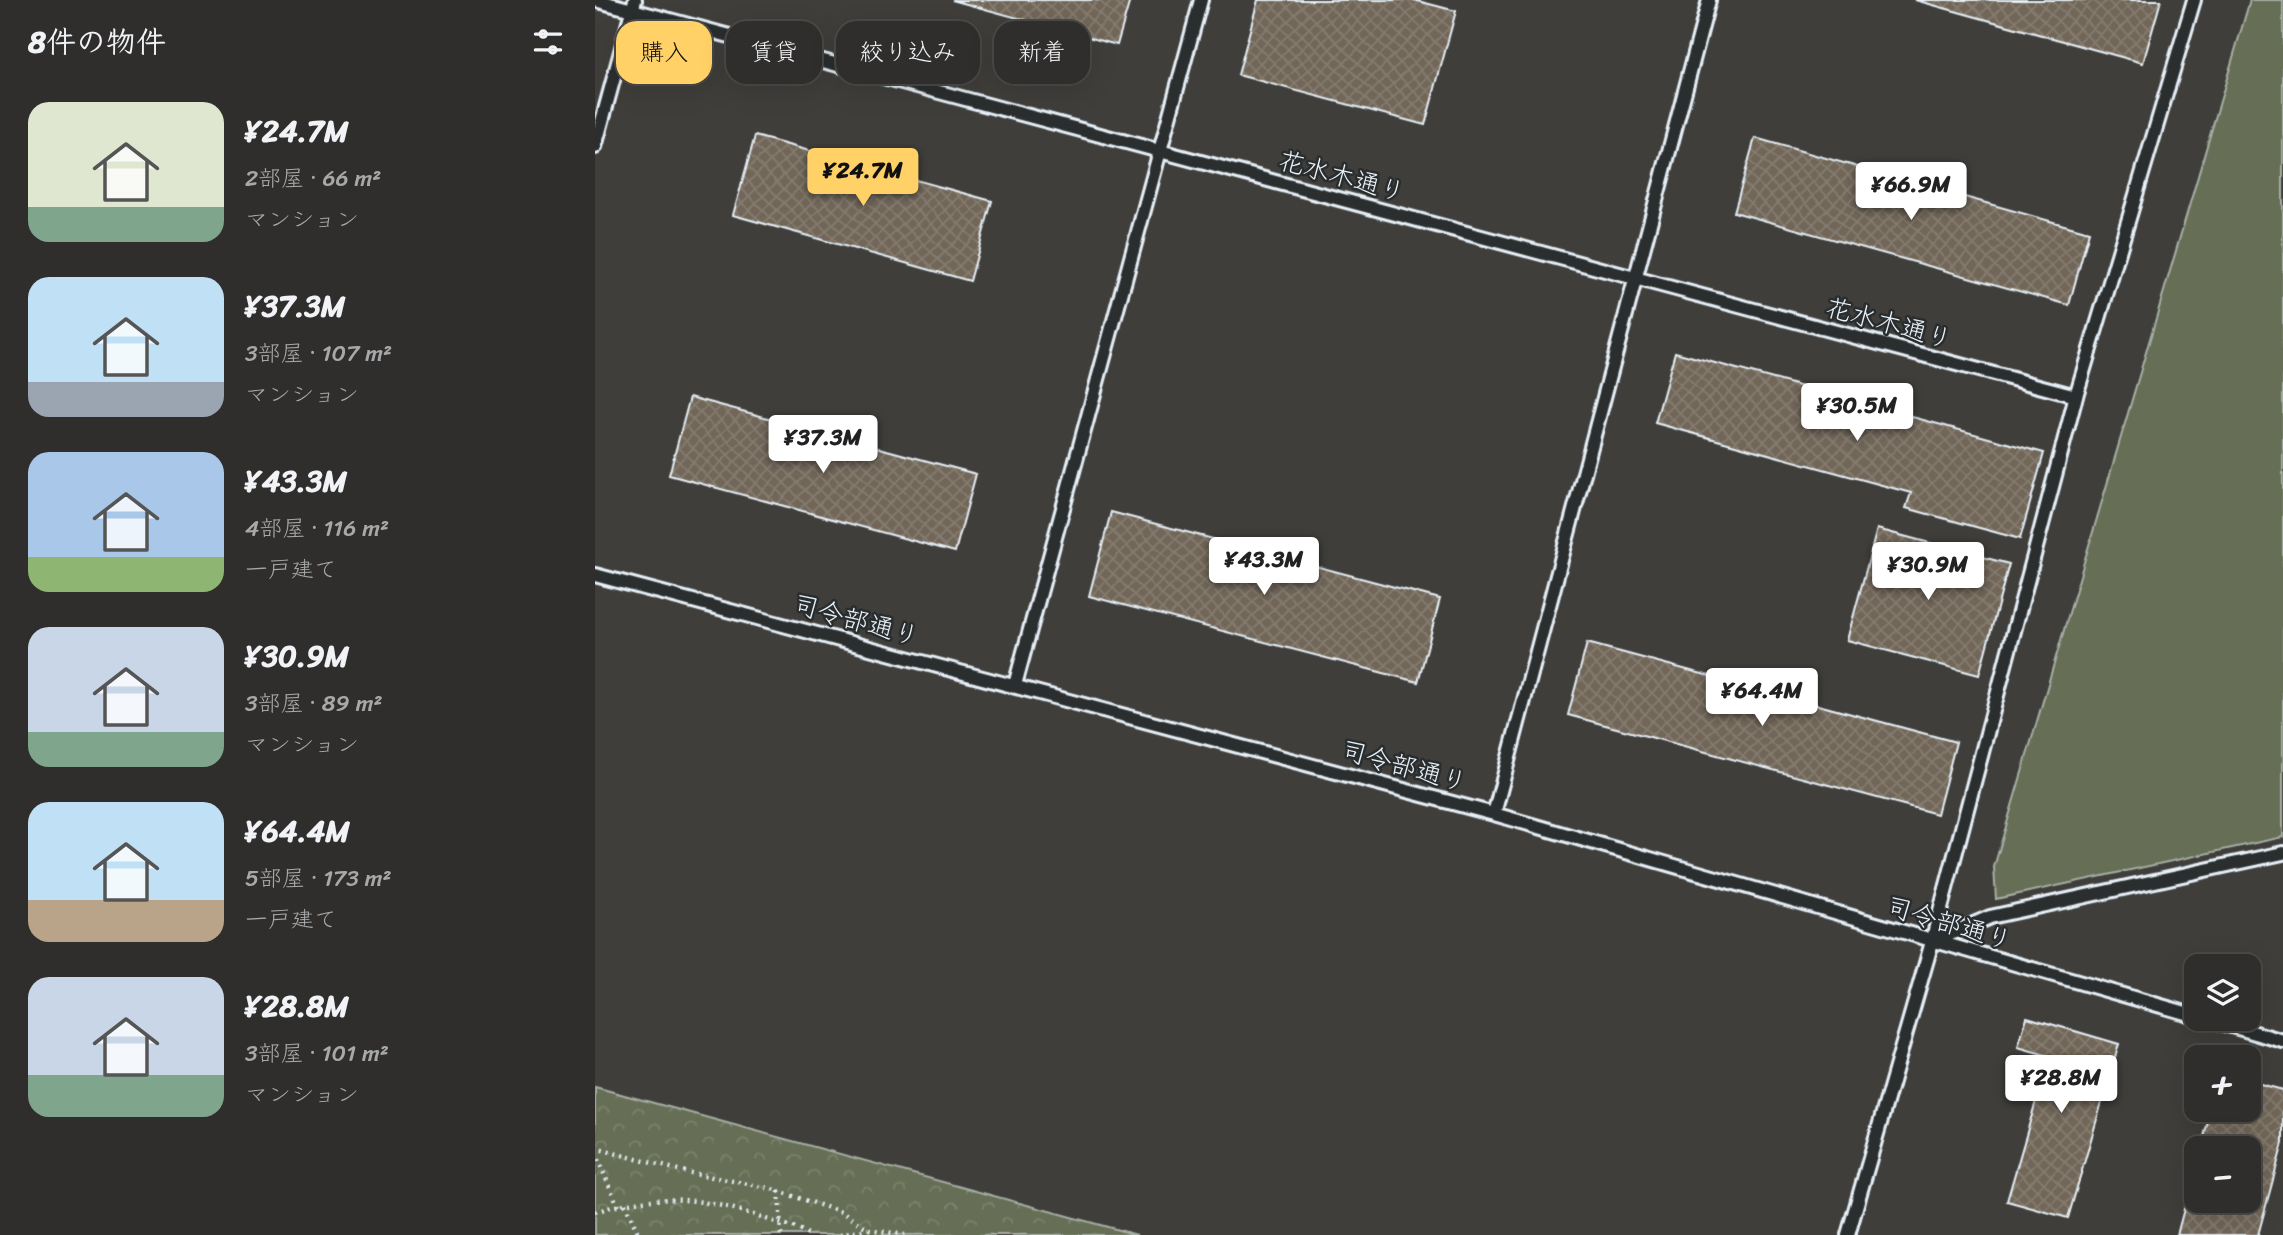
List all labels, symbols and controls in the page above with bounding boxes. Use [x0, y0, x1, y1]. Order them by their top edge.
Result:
text: 8件の物件 [28, 15, 166, 69]
chip: 購入 [616, 21, 712, 84]
chip: 賃貸 [726, 21, 822, 84]
chip: 絞り込み [836, 21, 980, 84]
chip: 新着 [994, 21, 1090, 84]
icon: filters [529, 23, 567, 61]
text: ¥24.7M [245, 104, 348, 158]
icon: home [84, 130, 168, 214]
street label: 花水木通り [1273, 137, 1411, 215]
pin: ¥24.7M [806, 148, 920, 208]
text: ¥24.7M [823, 150, 903, 191]
text: 2部屋 · 66 m² [245, 158, 381, 199]
pin: ¥66.9M [1854, 162, 1968, 222]
text: ¥66.9M [1872, 164, 1950, 205]
text: マンション [245, 199, 359, 240]
text: ¥37.3M [245, 279, 345, 333]
street label: 花水木通り [1820, 284, 1958, 362]
icon: home [84, 305, 168, 389]
text: 3部屋 · 107 m² [245, 333, 392, 374]
text: マンション [245, 374, 359, 415]
pin: ¥30.5M [1800, 384, 1914, 443]
text: ¥30.5M [1817, 385, 1897, 426]
pin: ¥37.3M [766, 416, 880, 475]
text: ¥37.3M [785, 417, 861, 458]
text: ¥43.3M [245, 454, 347, 508]
icon: home [84, 480, 168, 564]
text: 4部屋 · 116 m² [245, 508, 389, 549]
pin: ¥43.3M [1207, 538, 1321, 597]
text: ¥43.3M [1225, 539, 1303, 580]
pin: ¥30.9M [1871, 542, 1985, 602]
text: ¥30.9M [1888, 544, 1968, 585]
text: 一戸建て [245, 549, 337, 590]
street label: 司令部通り [787, 581, 925, 659]
text: ¥30.9M [245, 629, 349, 683]
icon: home [84, 655, 168, 739]
pin: ¥64.4M [1705, 668, 1819, 728]
text: ¥64.4M [1722, 670, 1802, 711]
text: 3部屋 · 89 m² [245, 683, 382, 724]
text: マンション [245, 724, 359, 765]
street label: 司令部通り [1335, 727, 1473, 805]
text: ¥64.4M [245, 804, 350, 858]
icon: home [84, 830, 168, 914]
text: 5部屋 · 173 m² [245, 858, 392, 899]
street label: 司令部通り [1880, 883, 2018, 963]
text: 一戸建て [245, 899, 337, 940]
map controls [2184, 954, 2261, 1213]
button: layers [2184, 954, 2261, 1031]
text: ¥28.8M [245, 979, 349, 1033]
icon: home [84, 1005, 168, 1089]
text: 3部屋 · 101 m² [245, 1033, 389, 1074]
button: + [2184, 1045, 2261, 1122]
pin: ¥28.8M [2004, 1056, 2118, 1115]
text: ¥28.8M [2021, 1057, 2101, 1098]
text: マンション [245, 1074, 359, 1115]
button: − [2184, 1136, 2261, 1213]

